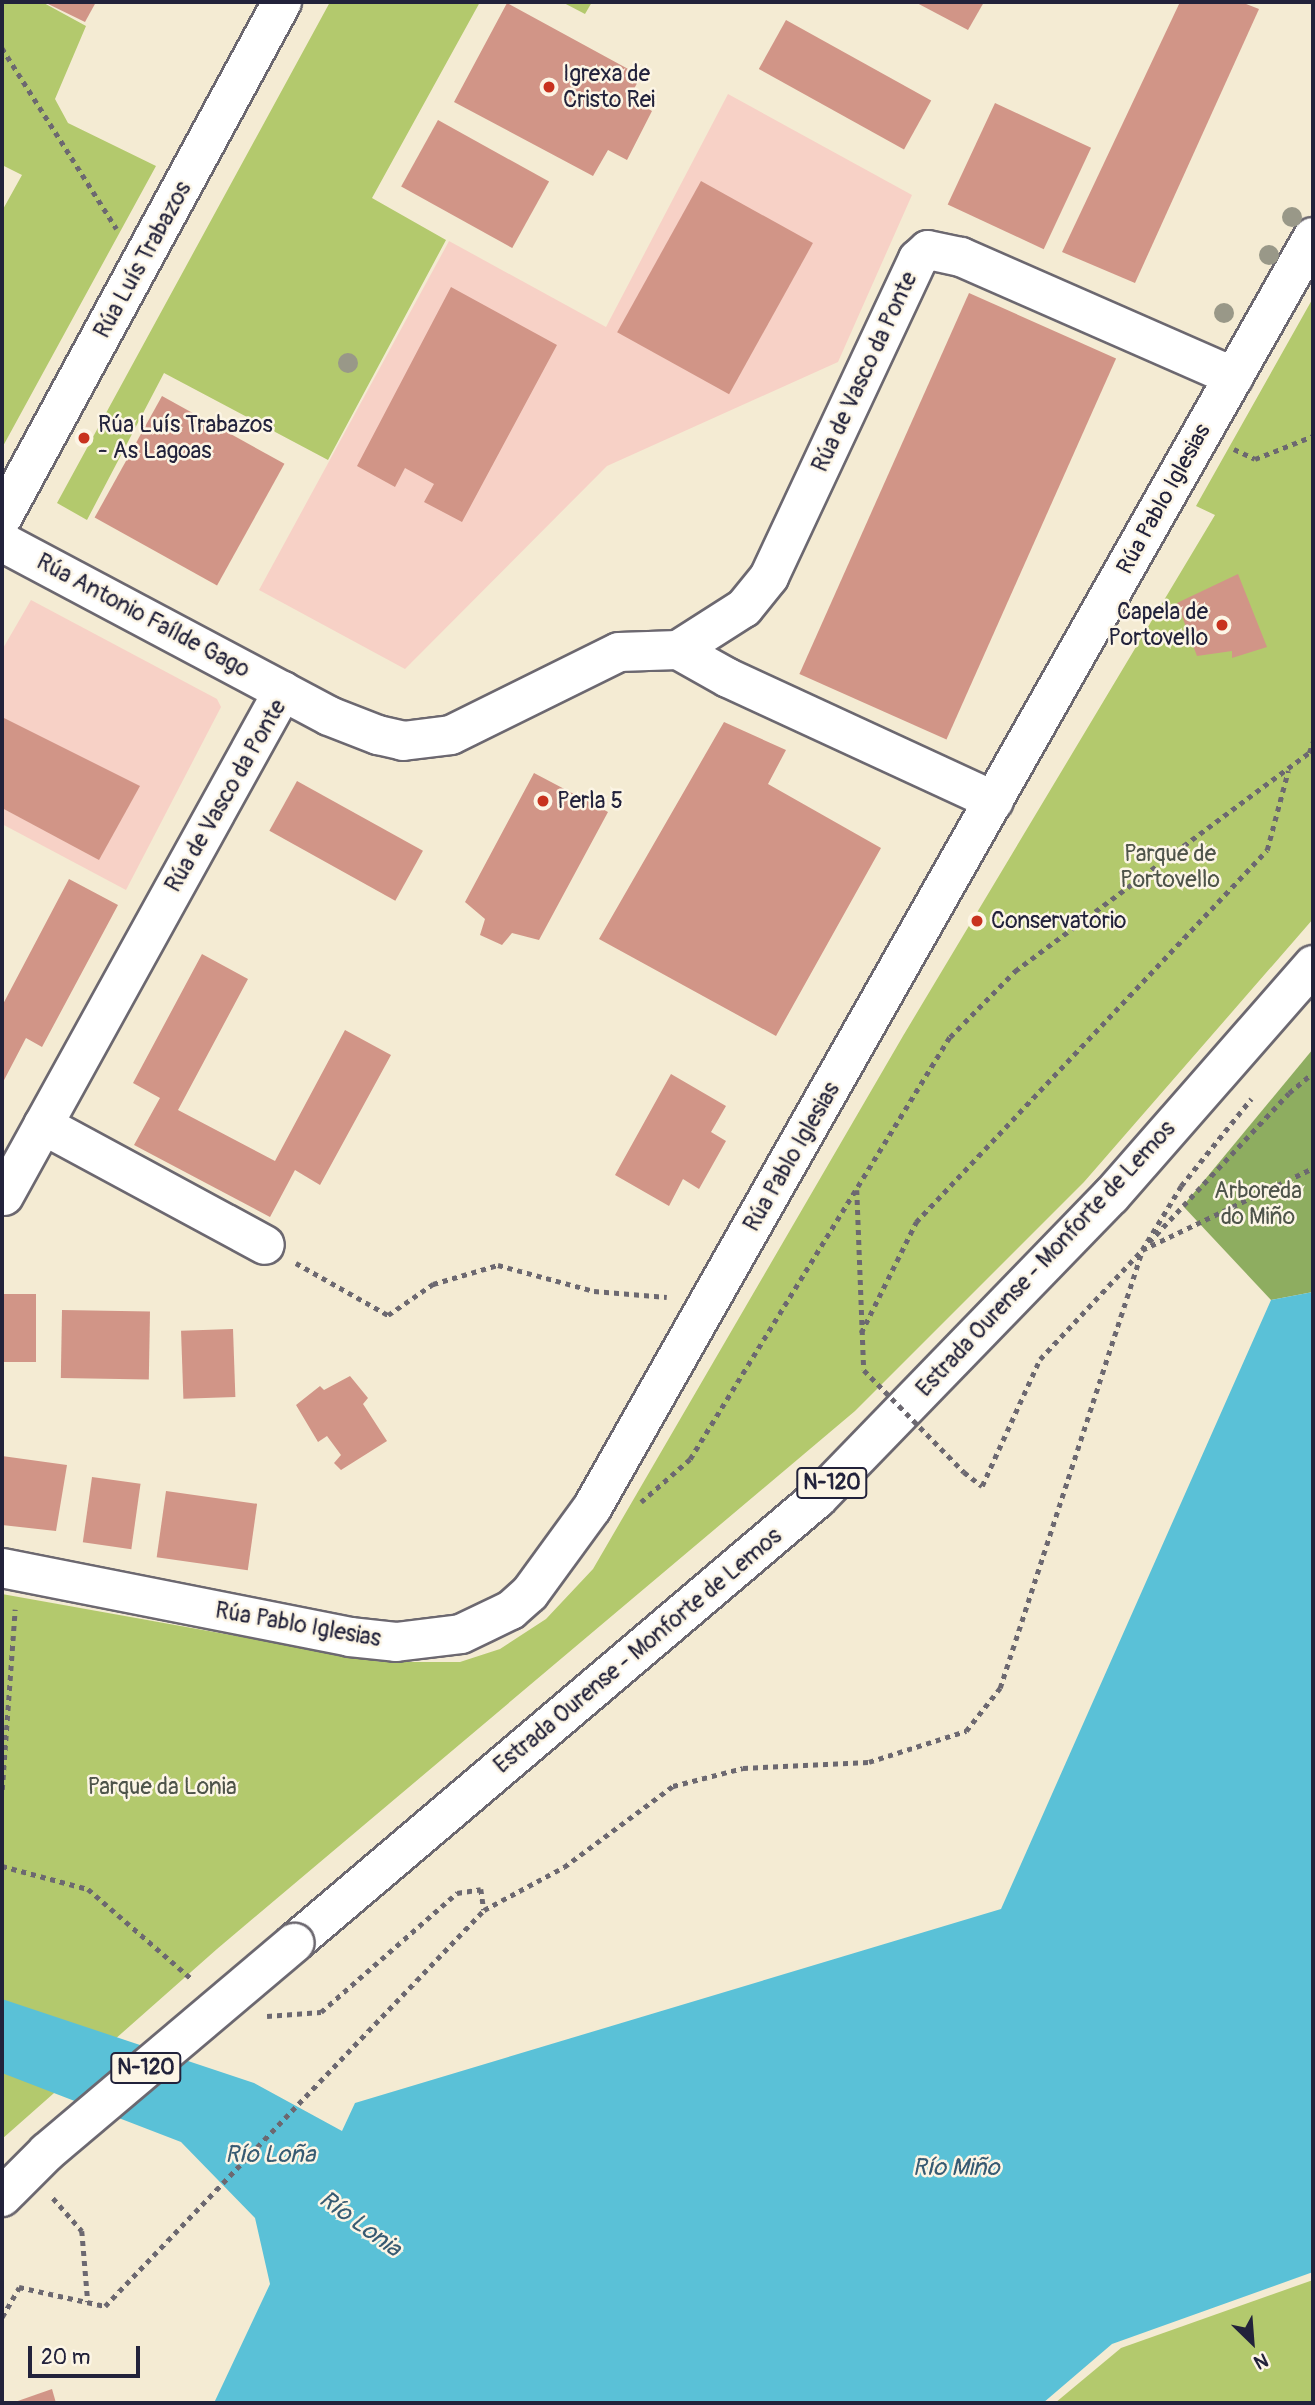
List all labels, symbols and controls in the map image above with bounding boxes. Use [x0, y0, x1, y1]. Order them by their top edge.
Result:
place label: Igrexa de Cristo Rei [563, 60, 655, 114]
marker: Igrexa de Cristo Rei [541, 79, 557, 95]
street label: Rúa Luís Trabazos [89, 177, 197, 343]
street label: Rúa de Vasco da Ponte [806, 268, 924, 476]
place label: Rúa Luís Trabazos - As Lagoas [98, 411, 273, 465]
street label: Rúa Pablo Iglesias [1111, 419, 1217, 579]
marker: Rúa Luís Trabazos - As Lagoas [76, 430, 92, 446]
street label: Rúa Antonio Faílde Gago [32, 548, 254, 684]
place label: Capela de Portovello [1108, 598, 1208, 652]
marker: Capela de Portovello [1214, 617, 1230, 633]
street label: Rúa de Vasco da Ponte [160, 695, 292, 897]
place label: Perla 5 [557, 787, 623, 815]
marker: Perla 5 [535, 793, 551, 809]
park label: Parque de Portovello [1120, 840, 1220, 894]
place label: Conservatorio [991, 907, 1126, 935]
marker: Conservatorio [969, 913, 985, 929]
street label: Rúa Pablo Iglesias [738, 1077, 846, 1237]
street label: Estrada Ourense - Monforte de Lemos [911, 1115, 1181, 1403]
park label: Arboreda do Miño [1214, 1177, 1302, 1231]
road number: N-120 [795, 1466, 869, 1500]
street label: Estrada Ourense - Monforte de Lemos [489, 1523, 787, 1779]
street label: Rúa Pablo Iglesias [213, 1597, 383, 1653]
park label: Parque da Lonia [87, 1773, 237, 1801]
road number: N-120 [109, 2050, 183, 2086]
water label: Río Loña [225, 2141, 315, 2169]
water label: Río Miño [913, 2154, 999, 2182]
water label: Río Lonia [314, 2185, 406, 2263]
north arrow [1217, 2307, 1287, 2377]
scale bar [32, 2332, 144, 2376]
text: 20 m [41, 2344, 90, 2371]
text: N [1250, 2347, 1272, 2375]

